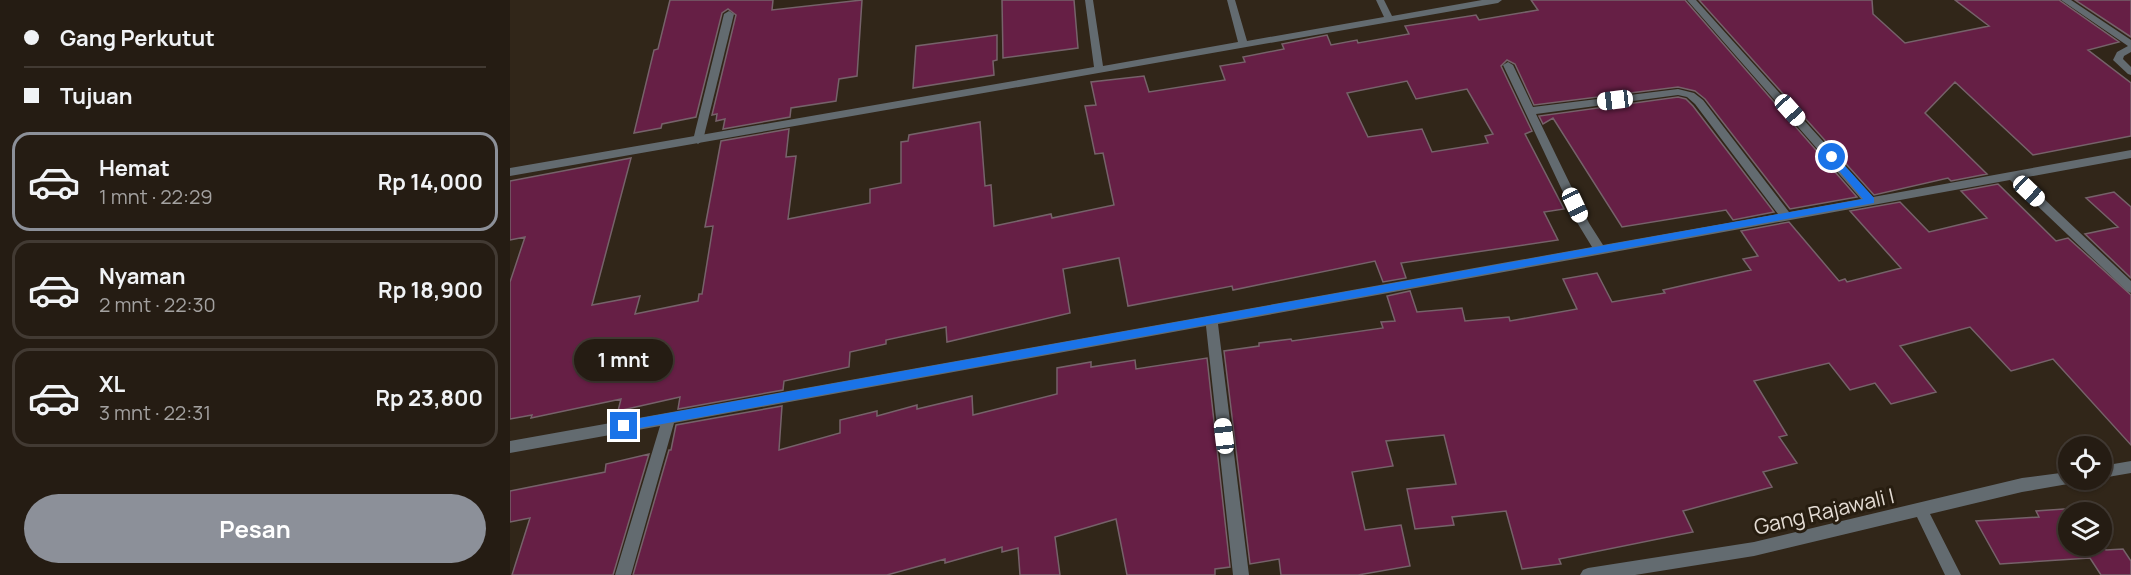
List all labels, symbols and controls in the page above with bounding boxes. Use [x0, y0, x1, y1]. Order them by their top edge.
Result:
text: Gang Perkutut [60, 23, 215, 53]
text: Tujuan [60, 81, 133, 111]
car [1596, 89, 1634, 111]
car [1771, 91, 1809, 129]
route start [1818, 143, 1845, 170]
text: Hemat [99, 153, 170, 183]
icon: car [27, 155, 81, 209]
text: Rp 14,000 [378, 167, 483, 197]
car [2010, 172, 2048, 210]
text: 1 mnt · 22:29 [99, 183, 213, 210]
car [1559, 185, 1591, 225]
text: Nyaman [99, 261, 186, 291]
icon: car [27, 263, 81, 317]
text: Rp 18,900 [378, 275, 483, 305]
text: 2 mnt · 22:30 [99, 291, 216, 318]
callout: 1 mnt [574, 339, 674, 381]
text: 1 mnt [598, 346, 649, 373]
text: XL [99, 369, 125, 399]
icon: car [27, 371, 81, 425]
text: Rp 23,800 [376, 383, 483, 413]
text: 3 mnt · 22:31 [99, 399, 211, 426]
route end [610, 412, 637, 439]
car [1213, 417, 1235, 455]
map controls [2058, 436, 2112, 556]
button: locate [2058, 436, 2112, 490]
street label: Gang Rajawali I [1751, 481, 1897, 541]
button: Pesan [24, 494, 486, 563]
button: layers [2058, 502, 2112, 556]

